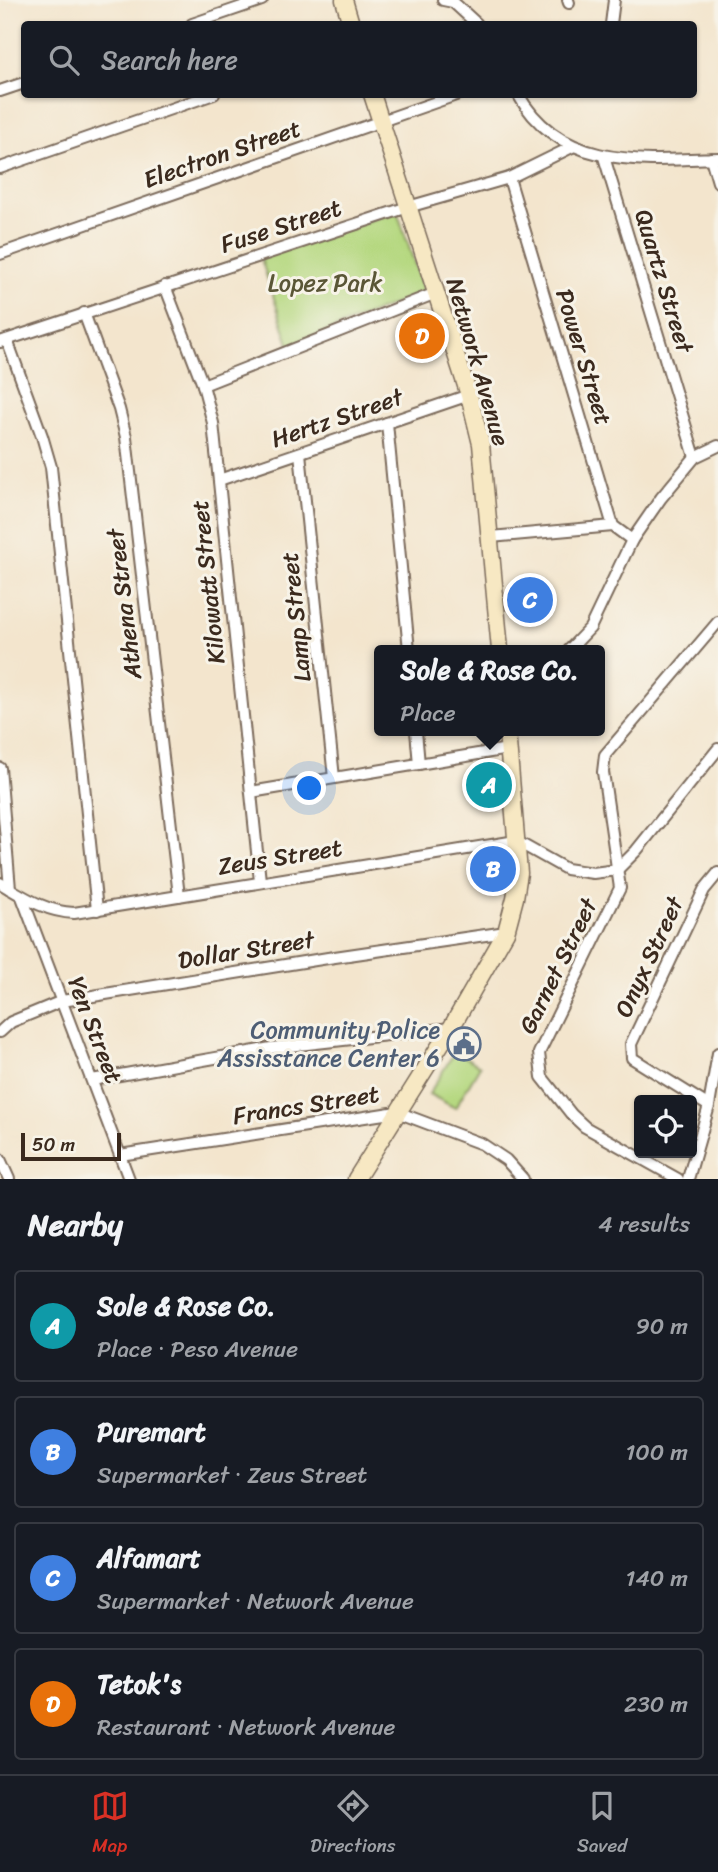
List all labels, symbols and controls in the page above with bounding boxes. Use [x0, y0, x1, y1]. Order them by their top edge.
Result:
search box [21, 21, 697, 98]
text: Search here [101, 37, 238, 83]
icon: search [45, 41, 83, 79]
street label: Electron Street [137, 107, 307, 201]
street label: Fuse Street [215, 187, 347, 265]
street label: Quartz Street [622, 204, 706, 359]
park label: Lopez Park [268, 262, 383, 304]
street label: Network Avenue [434, 273, 522, 451]
street label: Power Street [543, 284, 625, 430]
pin: D [399, 310, 445, 362]
street label: Hertz Street [265, 375, 410, 460]
street label: Kilowatt Street [179, 498, 237, 666]
street label: Athena Street [94, 525, 154, 683]
street label: Lamp Street [268, 550, 324, 684]
pin: C [507, 574, 553, 626]
popup [374, 645, 605, 736]
text: Sole & Rose Co. [400, 647, 579, 693]
text: Place [400, 693, 456, 734]
pin: A [466, 759, 512, 811]
your location [292, 771, 326, 805]
street label: Zeus Street [215, 826, 345, 888]
pin: B [470, 843, 516, 895]
street label: Onyx Street [603, 888, 696, 1024]
street label: Garnet Street [507, 890, 610, 1041]
street label: Dollar Street [175, 918, 318, 981]
street label: Yen Street [55, 970, 135, 1090]
place label: Community Police Assisstance Center 6 [216, 1009, 440, 1079]
public building icon: Community Police Assisstance Center 6 [445, 1025, 483, 1063]
street label: Francs Street [230, 1073, 382, 1137]
map controls [634, 1095, 697, 1158]
button: locate [634, 1095, 697, 1158]
text: 50 m [32, 1128, 75, 1161]
scale bar [21, 1130, 121, 1162]
text: Nearby [28, 1198, 123, 1252]
text: 4 results [598, 1204, 690, 1245]
text: Sole & Rose Co. [97, 1283, 275, 1329]
text: A [45, 1306, 61, 1347]
text: 90 m [636, 1306, 688, 1347]
text: Place · Peso Avenue [97, 1329, 298, 1370]
text: Puremart [97, 1409, 206, 1455]
text: B [46, 1432, 60, 1473]
text: 100 m [625, 1432, 688, 1473]
text: Supermarket · Zeus Street [97, 1455, 367, 1496]
text: Alfamart [97, 1535, 201, 1581]
text: C [46, 1558, 60, 1599]
text: 140 m [626, 1558, 688, 1599]
text: Supermarket · Network Avenue [97, 1581, 414, 1622]
text: Tetok's [97, 1661, 181, 1707]
text: D [46, 1684, 60, 1725]
text: 230 m [624, 1684, 688, 1725]
text: Restaurant · Network Avenue [97, 1707, 395, 1748]
tab: Map [91, 1787, 129, 1862]
tab: Directions [310, 1787, 396, 1862]
tab: Saved [577, 1787, 627, 1862]

